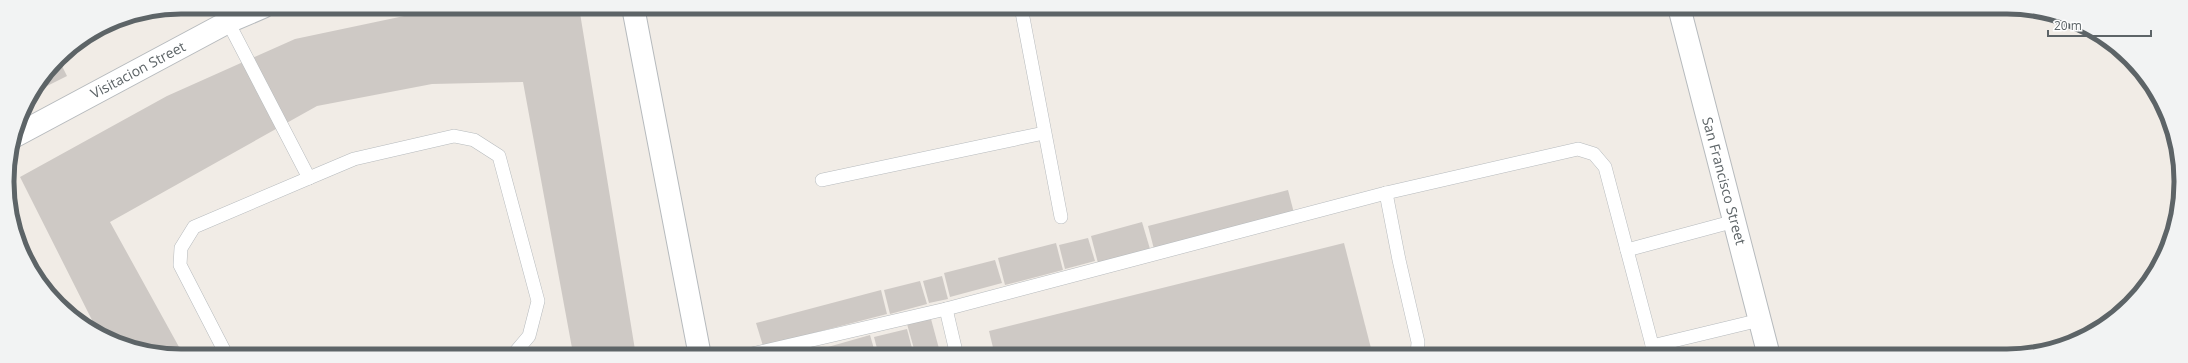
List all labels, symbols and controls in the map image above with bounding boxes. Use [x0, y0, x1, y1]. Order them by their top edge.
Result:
scale bar [2048, 12, 2151, 38]
text: 20 m [2054, 17, 2082, 34]
street label: Visitacion Street [87, 37, 189, 103]
street label: San Francisco Street [1698, 115, 1751, 247]

